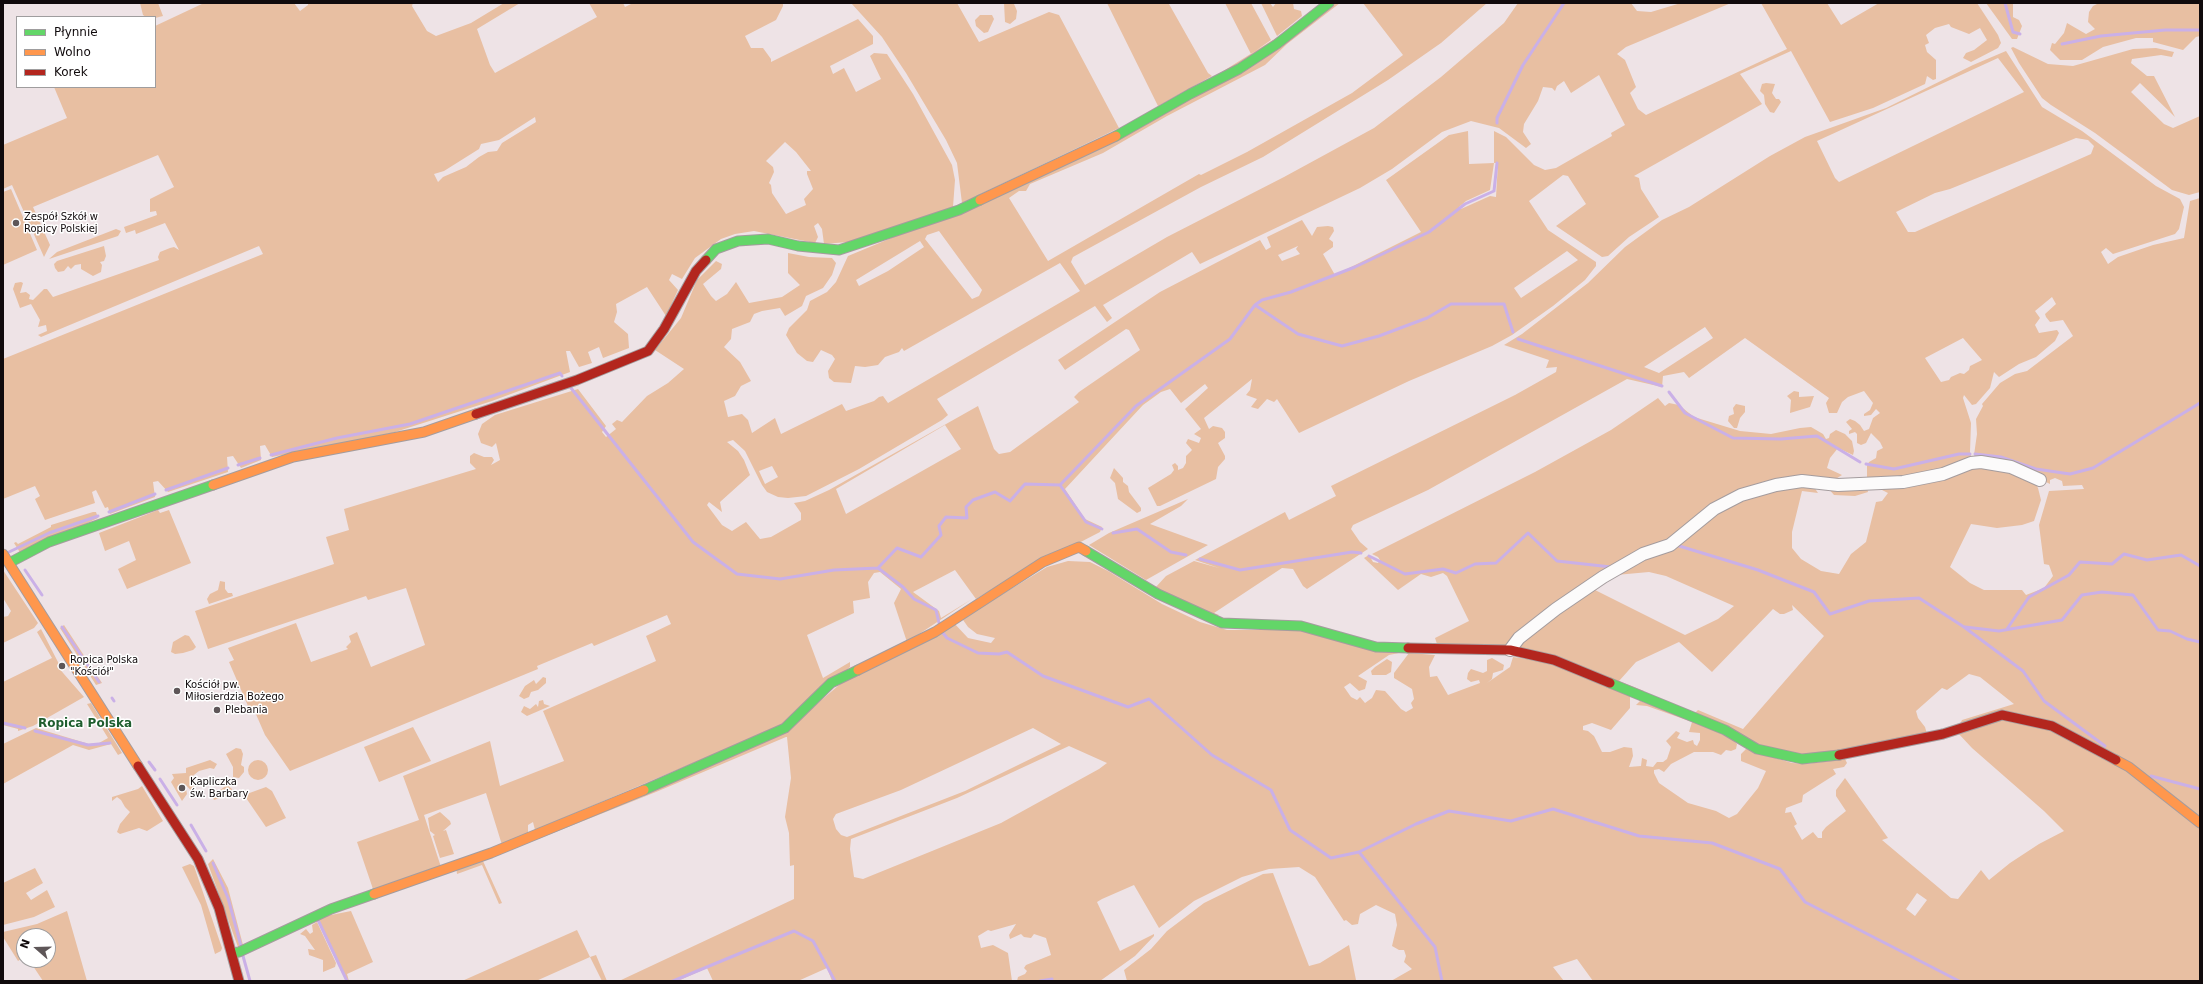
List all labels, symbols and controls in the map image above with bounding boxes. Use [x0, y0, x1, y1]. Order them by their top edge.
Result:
legend [16, 16, 156, 88]
text: Płynnie [54, 25, 98, 39]
text: Wolno [54, 45, 91, 59]
text: Korek [54, 65, 88, 79]
place label: Zespół Szkół w Ropicy Polskiej [24, 211, 98, 234]
marker: Zespół Szkół w Ropicy Polskiej [11, 218, 21, 228]
place label: Ropica Polska "Kościół" [70, 654, 138, 678]
marker: Ropica Polska "Kościół" [57, 661, 67, 671]
place label: Kościół pw. Miłosierdzia Bożego [185, 679, 284, 702]
marker: Kościół pw. Miłosierdzia Bożego [172, 686, 182, 696]
place label: Plebania [225, 704, 268, 716]
marker: Plebania [212, 705, 222, 715]
district label: Ropica Polska [38, 717, 132, 731]
place label: Kapliczka św. Barbary [190, 776, 248, 800]
marker: Kapliczka św. Barbary [177, 783, 187, 793]
north arrow [16, 928, 56, 968]
text: N [18, 938, 33, 951]

